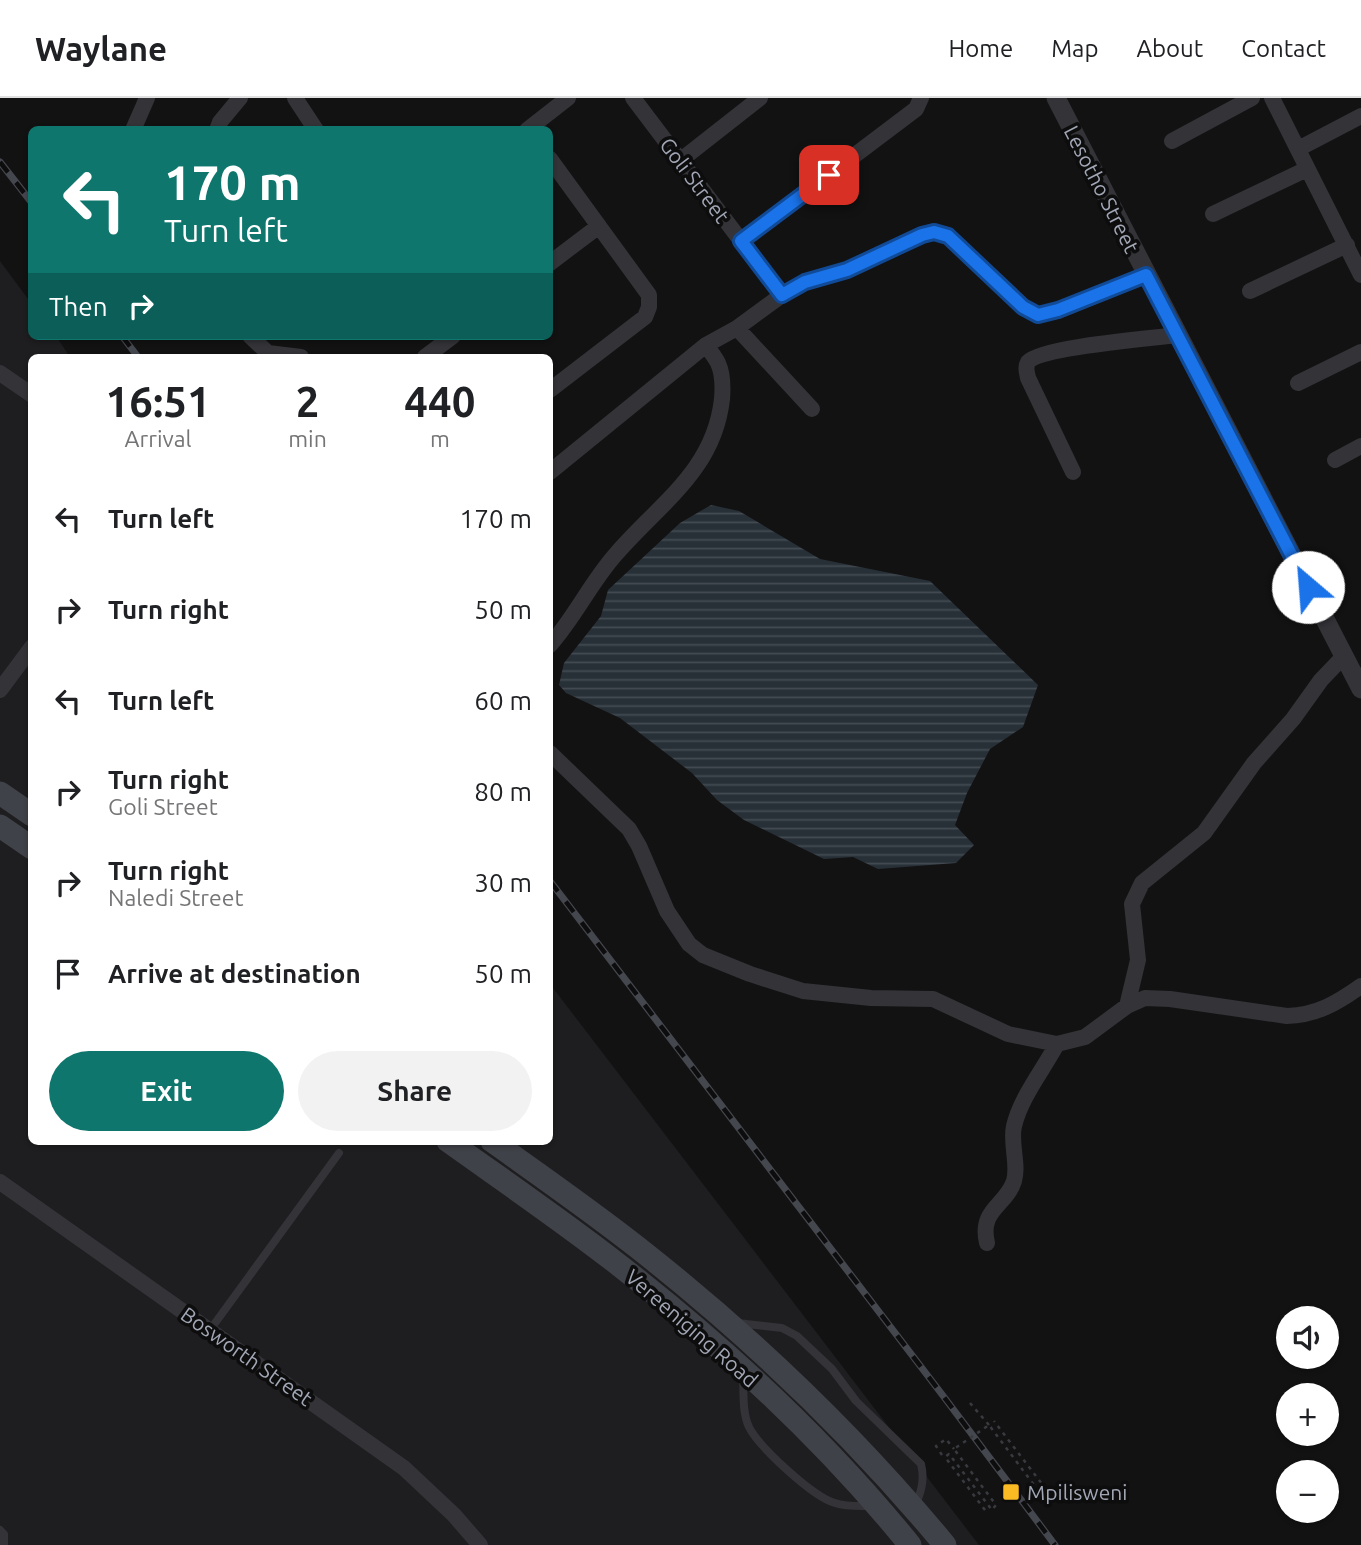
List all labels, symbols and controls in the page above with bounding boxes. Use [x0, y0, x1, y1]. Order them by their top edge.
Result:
text: Waylane [35, 30, 167, 67]
text: Home [948, 35, 1013, 62]
text: Map [1051, 35, 1098, 62]
text: About [1136, 35, 1203, 62]
text: Contact [1241, 35, 1326, 62]
street label: Lesotho Street [1060, 121, 1144, 257]
street label: Goli Street [655, 133, 735, 227]
pin [799, 145, 859, 205]
icon: left [49, 154, 140, 245]
text: 170 m [164, 154, 301, 209]
icon: arrive [810, 156, 848, 194]
text: Turn left [164, 212, 288, 248]
icon: right [122, 287, 160, 325]
text: Then [49, 292, 108, 321]
text: 16:51 [106, 378, 211, 425]
text: 2 [296, 378, 319, 425]
text: 440 [404, 378, 475, 425]
text: Arrival [125, 426, 192, 451]
text: min [288, 426, 327, 451]
text: m [430, 426, 450, 451]
icon: left [49, 500, 87, 538]
text: Turn left [108, 504, 214, 533]
text: 170 m [460, 504, 532, 533]
position arrow [1271, 550, 1345, 624]
icon: right [49, 591, 87, 629]
text: Turn right [108, 595, 229, 624]
text: 50 m [474, 595, 532, 624]
icon: left [49, 682, 87, 720]
text: Turn left [108, 686, 214, 715]
text: 60 m [474, 686, 532, 715]
text: Turn right [108, 765, 229, 794]
icon: right [49, 773, 87, 811]
text: 80 m [474, 777, 532, 806]
text: Goli Street [108, 794, 218, 819]
text: Turn right [108, 856, 229, 885]
icon: right [49, 864, 87, 902]
text: 30 m [474, 868, 532, 897]
text: Naledi Street [108, 885, 244, 910]
icon: arrive [49, 955, 87, 993]
text: Arrive at destination [108, 959, 361, 988]
text: 50 m [474, 959, 532, 988]
button: Exit [49, 1051, 284, 1131]
button: Share [298, 1051, 532, 1131]
street label: Vereeniging Road [621, 1264, 763, 1392]
street label: Bosworth Street [177, 1302, 317, 1410]
map controls [1276, 1306, 1339, 1523]
button: sound [1276, 1306, 1339, 1369]
button: + [1276, 1383, 1339, 1446]
button: − [1276, 1460, 1339, 1523]
place label: Mpilisweni [1027, 1480, 1127, 1504]
marker: Mpilisweni [1001, 1482, 1021, 1502]

